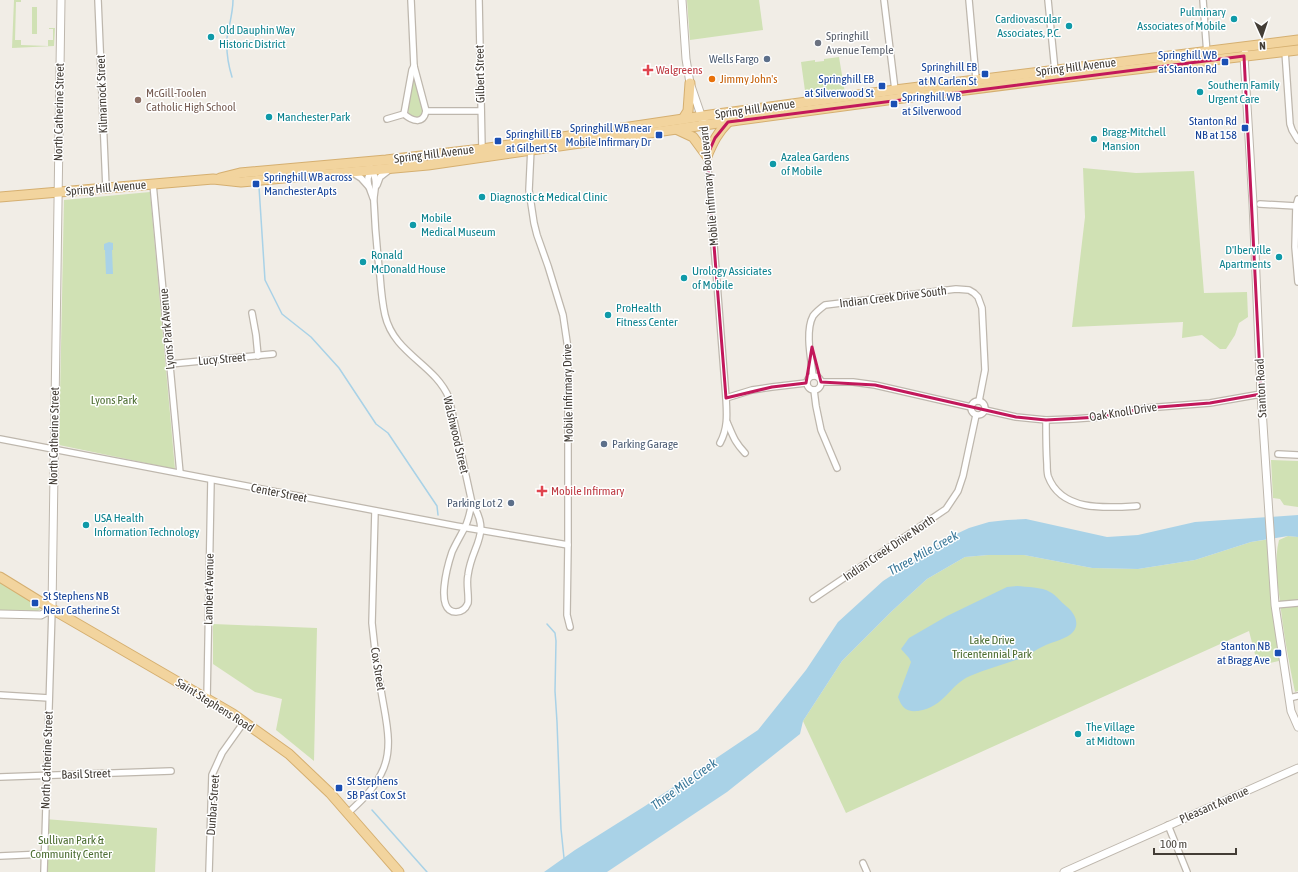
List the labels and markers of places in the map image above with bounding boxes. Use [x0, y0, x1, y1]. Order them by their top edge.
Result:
place label: Pulminary Associates of Mobile [1137, 5, 1226, 33]
place label: Cardiovascular Associates, P.C. [995, 12, 1061, 40]
marker: Pulminary Associates of Mobile [1229, 14, 1239, 24]
marker: Cardiovascular Associates, P.C. [1064, 21, 1074, 31]
place label: Old Dauphin Way Historic District [219, 23, 295, 51]
place label: Springhill Avenue Temple [826, 29, 894, 57]
marker: Old Dauphin Way Historic District [206, 32, 216, 42]
marker: Springhill Avenue Temple [813, 38, 823, 48]
place label: Springhill WB at Stanton Rd [1158, 48, 1217, 76]
place label: Wells Fargo [709, 52, 759, 66]
marker: Wells Fargo [762, 54, 772, 64]
marker: Springhill WB at Stanton Rd [1220, 57, 1230, 67]
place label: Springhill EB at N Carlen St [919, 60, 978, 88]
place label: Walgreens [656, 63, 703, 77]
marker: Walgreens [643, 65, 653, 75]
marker: Springhill EB at N Carlen St [980, 69, 990, 79]
place label: Jimmy John's [720, 72, 778, 86]
place label: Springhill EB at Silverwood St [804, 72, 875, 100]
marker: Jimmy John's [707, 74, 717, 84]
place label: Southern Family Urgent Care [1208, 78, 1280, 106]
marker: Springhill EB at Silverwood St [877, 81, 887, 91]
place label: McGill-Toolen Catholic High School [146, 86, 237, 114]
marker: Southern Family Urgent Care [1195, 87, 1205, 97]
place label: Springhill WB at Silverwood [902, 90, 961, 118]
marker: McGill-Toolen Catholic High School [133, 95, 143, 105]
marker: Springhill WB at Silverwood [889, 99, 899, 109]
place label: Manchester Park [277, 110, 351, 124]
marker: Manchester Park [264, 112, 274, 122]
place label: Stanton Rd NB at 158 [1189, 114, 1237, 142]
place label: Springhill WB near Mobile Infirmary Dr [566, 121, 651, 149]
marker: Stanton Rd NB at 158 [1240, 123, 1250, 133]
place label: Bragg-Mitchell Mansion [1102, 125, 1167, 153]
place label: Springhill EB at Gilbert St [506, 127, 562, 155]
marker: Springhill WB near Mobile Infirmary Dr [654, 130, 664, 140]
marker: Bragg-Mitchell Mansion [1089, 134, 1099, 144]
marker: Springhill EB at Gilbert St [493, 136, 503, 146]
place label: Azalea Gardens of Mobile [781, 150, 849, 178]
marker: Azalea Gardens of Mobile [768, 159, 778, 169]
place label: Springhill WB across Manchester Apts [264, 170, 352, 198]
marker: Springhill WB across Manchester Apts [251, 179, 261, 189]
place label: Diagnostic & Medical Clinic [490, 190, 608, 204]
marker: Diagnostic & Medical Clinic [477, 192, 487, 202]
place label: Mobile Medical Museum [421, 211, 496, 239]
marker: Mobile Medical Museum [408, 220, 418, 230]
place label: D'Iberville Apartments [1219, 243, 1271, 271]
place label: Ronald McDonald House [371, 248, 446, 276]
marker: D'Iberville Apartments [1274, 252, 1284, 262]
marker: Ronald McDonald House [358, 257, 368, 267]
place label: Urology Assiciates of Mobile [692, 264, 772, 292]
marker: Urology Assiciates of Mobile [679, 273, 689, 283]
place label: ProHealth Fitness Center [616, 301, 678, 329]
marker: ProHealth Fitness Center [603, 310, 613, 320]
place label: Parking Garage [612, 437, 678, 451]
marker: Parking Garage [599, 439, 609, 449]
place label: Mobile Infirmary [551, 484, 625, 498]
marker: Mobile Infirmary [536, 485, 548, 497]
place label: Parking Lot 2 [447, 496, 503, 510]
marker: Parking Lot 2 [506, 498, 516, 508]
place label: USA Health Information Technology [94, 511, 199, 539]
marker: USA Health Information Technology [81, 520, 91, 530]
place label: St Stephens NB Near Catherine St [43, 589, 120, 617]
marker: St Stephens NB Near Catherine St [30, 598, 40, 608]
place label: Stanton NB at Bragg Ave [1217, 639, 1270, 667]
marker: Stanton NB at Bragg Ave [1273, 648, 1283, 658]
place label: The Village at Midtown [1086, 720, 1135, 748]
marker: The Village at Midtown [1073, 729, 1083, 739]
place label: St Stephens SB Past Cox St [347, 774, 406, 802]
marker: St Stephens SB Past Cox St [334, 783, 344, 793]

